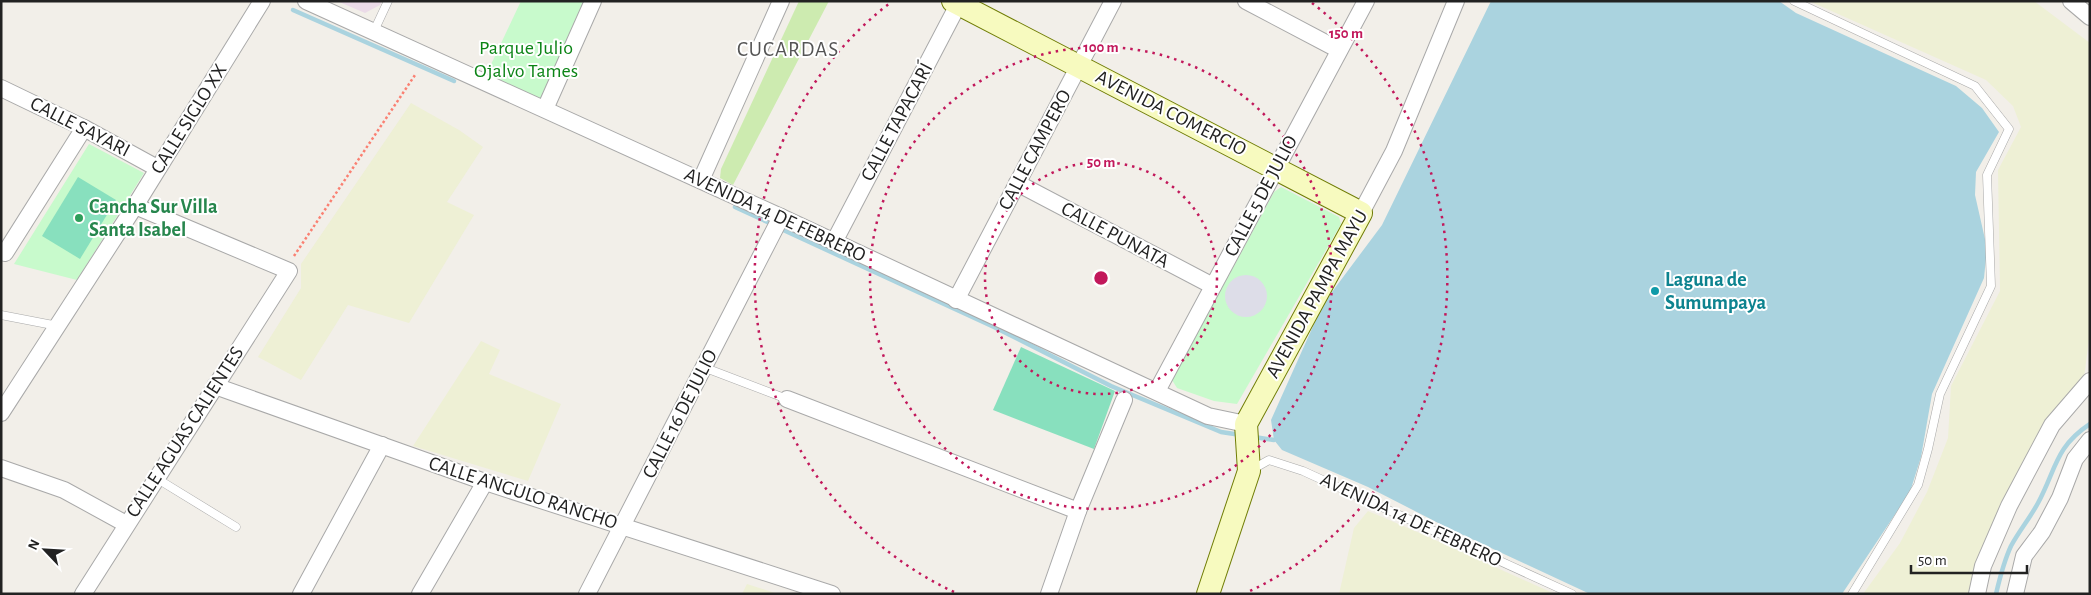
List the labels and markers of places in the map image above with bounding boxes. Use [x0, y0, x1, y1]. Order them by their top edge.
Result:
place label: Cancha Sur Villa Santa Isabel [89, 197, 218, 240]
marker: Cancha Sur Villa Santa Isabel [73, 212, 85, 224]
centre of rings [1092, 269, 1110, 287]
place label: Laguna de Sumumpaya [1665, 270, 1766, 313]
marker: Laguna de Sumumpaya [1649, 285, 1661, 297]

